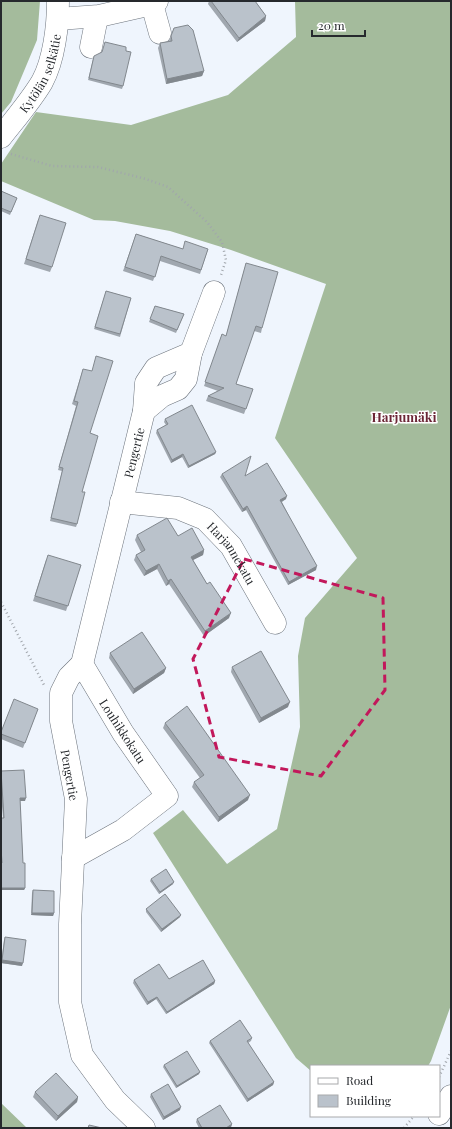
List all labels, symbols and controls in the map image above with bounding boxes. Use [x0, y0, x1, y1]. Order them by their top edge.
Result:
scale bar [312, 12, 365, 38]
text: 20 m [318, 17, 345, 33]
street label: Kytölän selkätie [15, 33, 64, 116]
district label: Harjumäki [371, 408, 437, 425]
street label: Pengertie [120, 426, 148, 479]
street label: Harjannekatu [204, 518, 259, 587]
street label: Louhikkokatu [96, 696, 150, 766]
street label: Pengertie [58, 748, 82, 802]
legend [310, 1065, 440, 1117]
text: Road [346, 1072, 373, 1088]
text: Building [346, 1092, 392, 1108]

